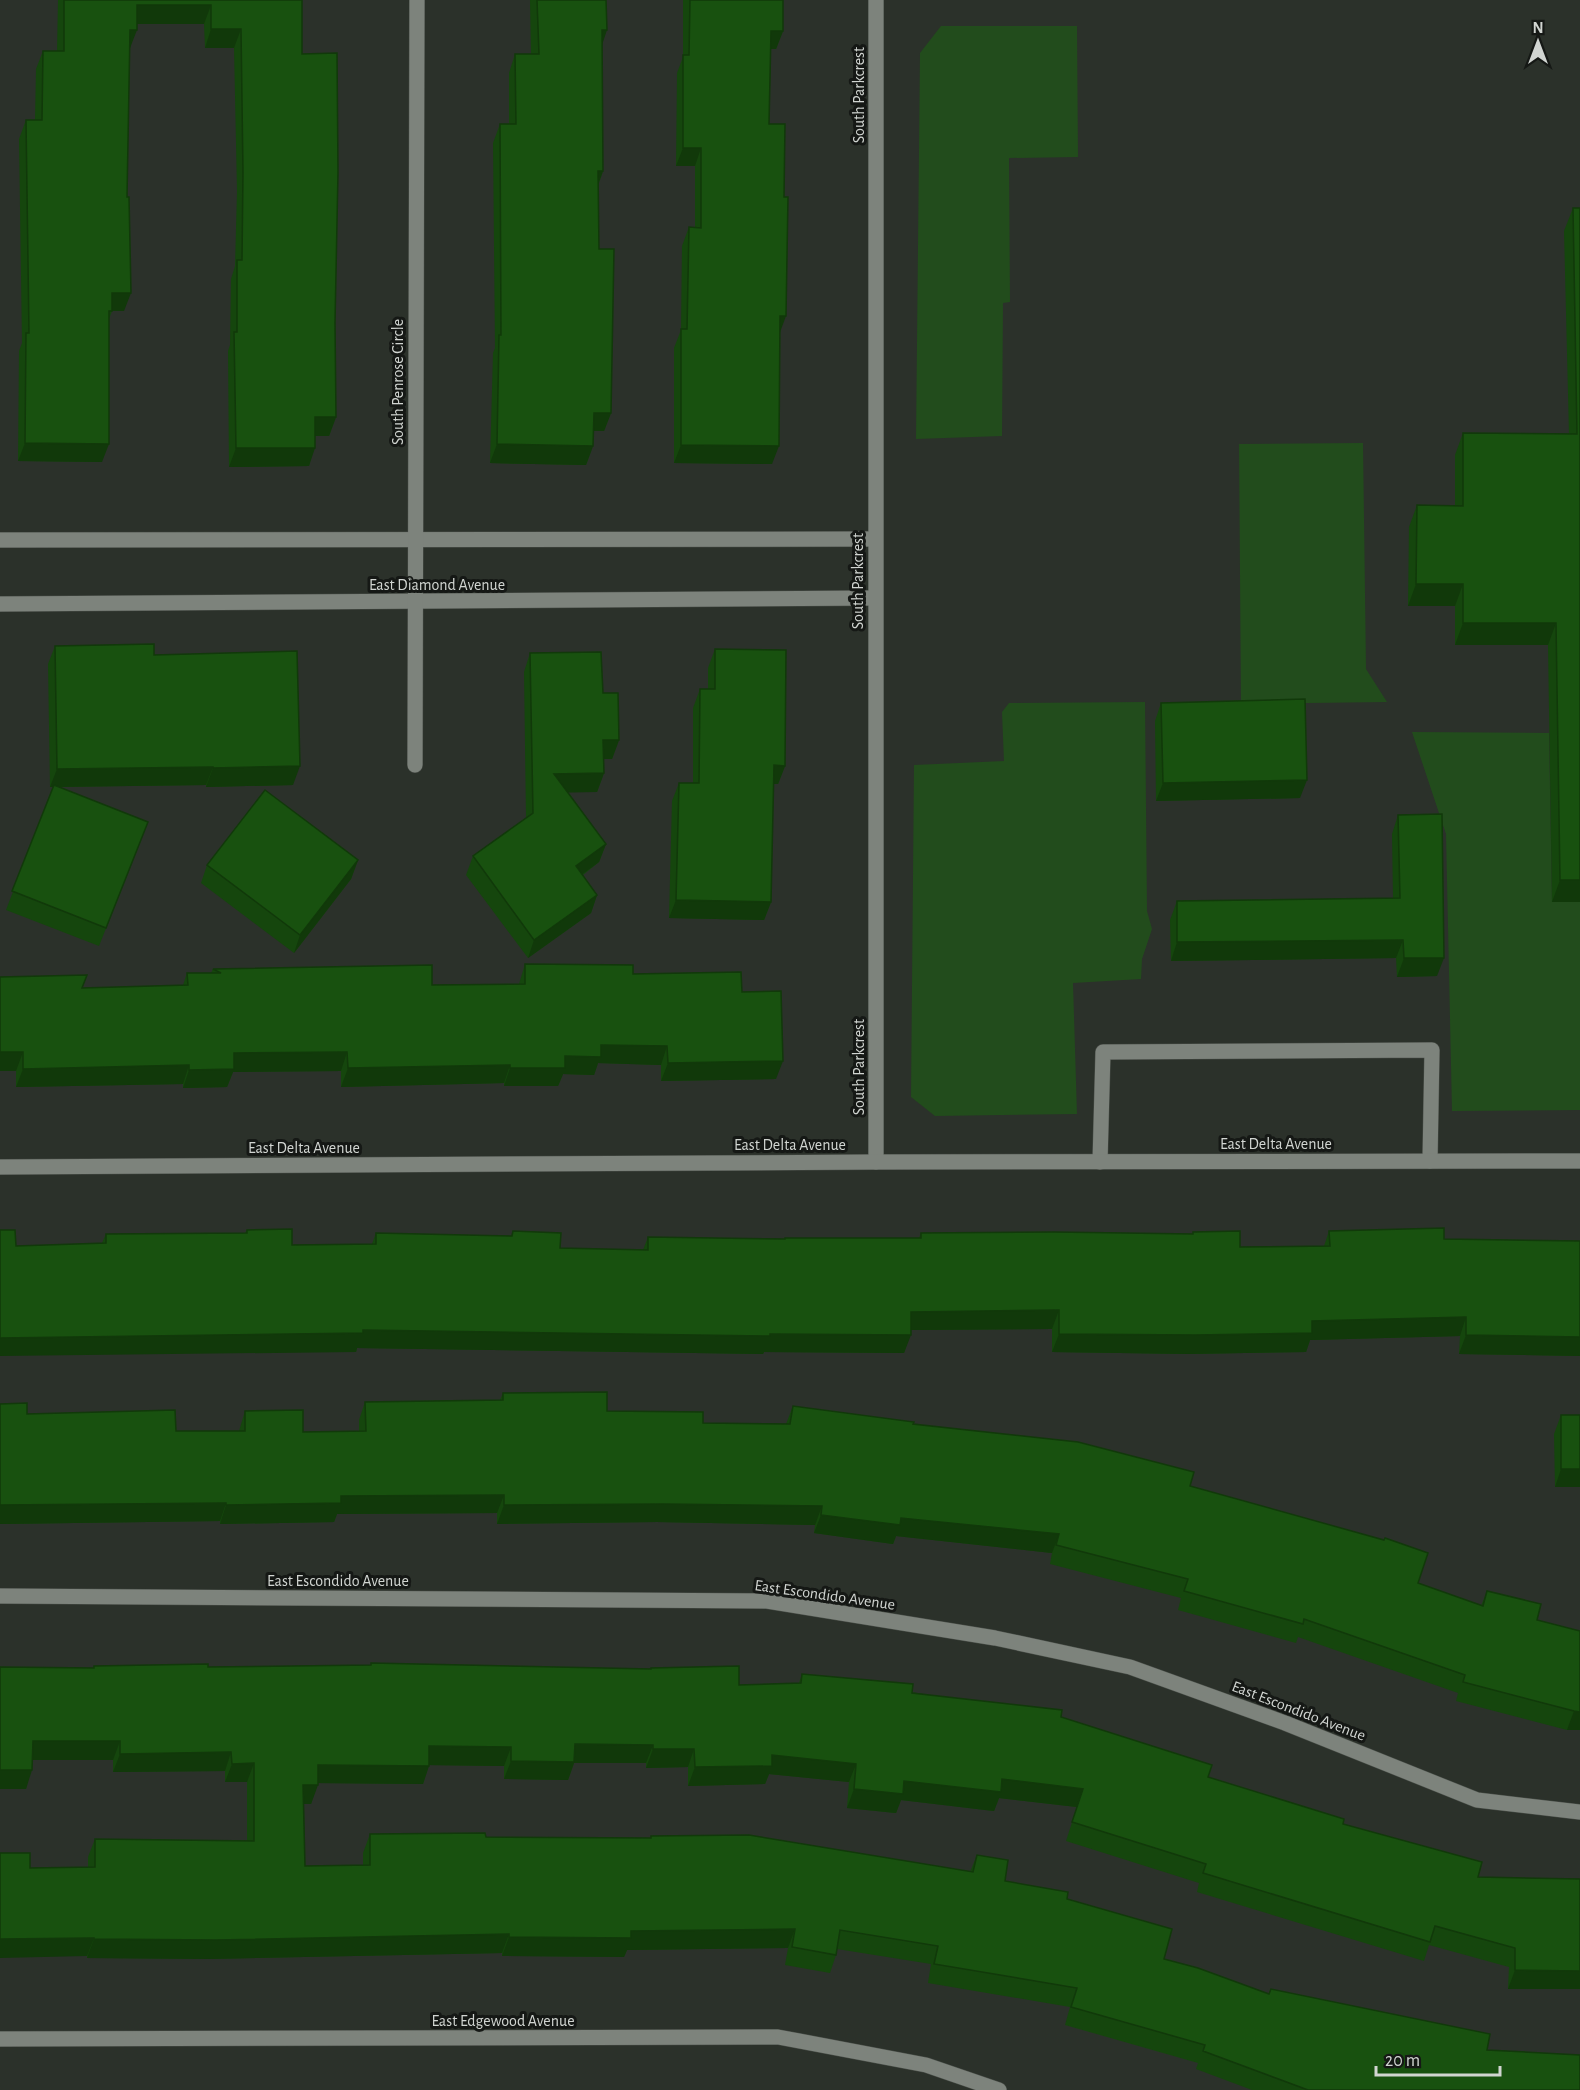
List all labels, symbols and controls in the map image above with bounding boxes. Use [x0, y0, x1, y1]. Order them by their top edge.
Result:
north arrow [1508, 12, 1568, 72]
text: N [1532, 20, 1544, 36]
street label: South Parkcrest [851, 47, 867, 143]
street label: South Penrose Circle [390, 319, 406, 445]
street label: South Parkcrest [850, 533, 866, 629]
street label: East Diamond Avenue [369, 577, 505, 593]
street label: South Parkcrest [851, 1019, 867, 1115]
street label: East Delta Avenue [1220, 1136, 1332, 1152]
street label: East Delta Avenue [734, 1137, 846, 1153]
street label: East Delta Avenue [248, 1140, 360, 1156]
street label: East Escondido Avenue [267, 1573, 409, 1589]
street label: East Escondido Avenue [754, 1577, 896, 1613]
street label: East Escondido Avenue [1230, 1678, 1368, 1744]
street label: East Edgewood Avenue [431, 2013, 575, 2029]
scale bar [1376, 2039, 1500, 2077]
text: 20 m [1385, 2052, 1420, 2070]

